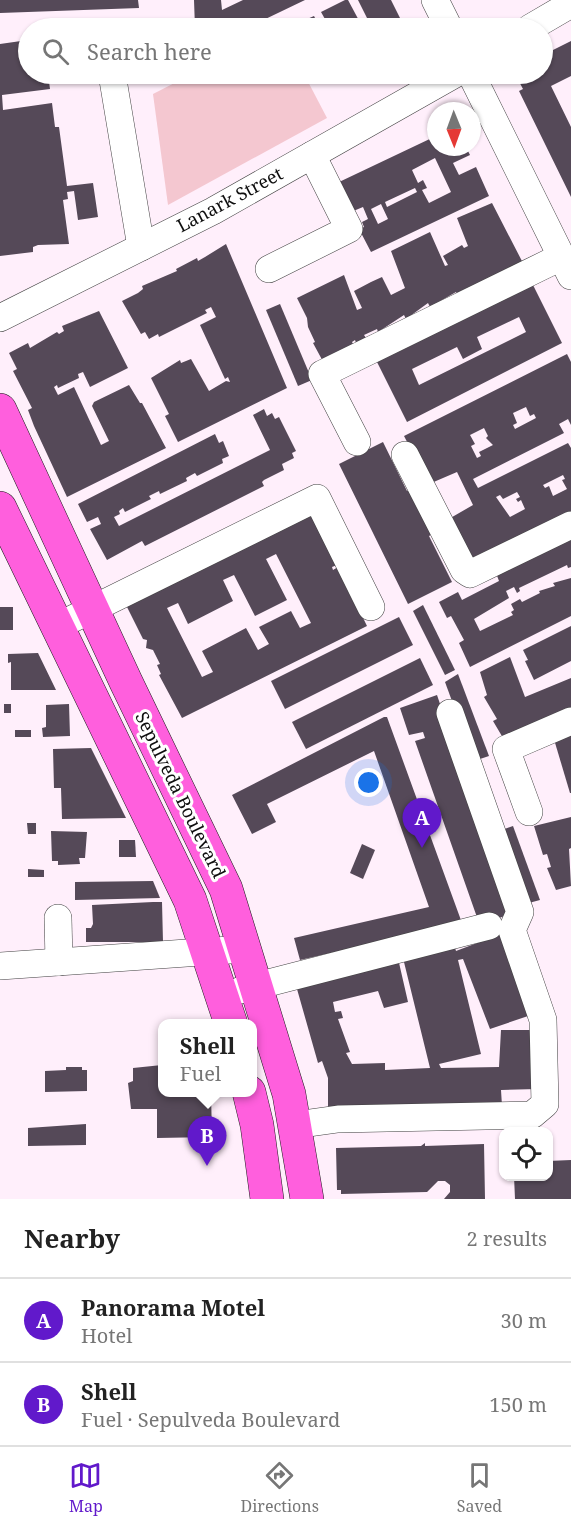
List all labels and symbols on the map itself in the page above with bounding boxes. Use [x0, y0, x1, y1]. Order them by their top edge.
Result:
north arrow [427, 102, 481, 156]
street label: Lanark Street [172, 161, 287, 237]
street label: Sepulveda Boulevard [130, 707, 232, 882]
your location [354, 768, 383, 797]
pin: A [402, 798, 442, 848]
pin: B [188, 1116, 226, 1166]

